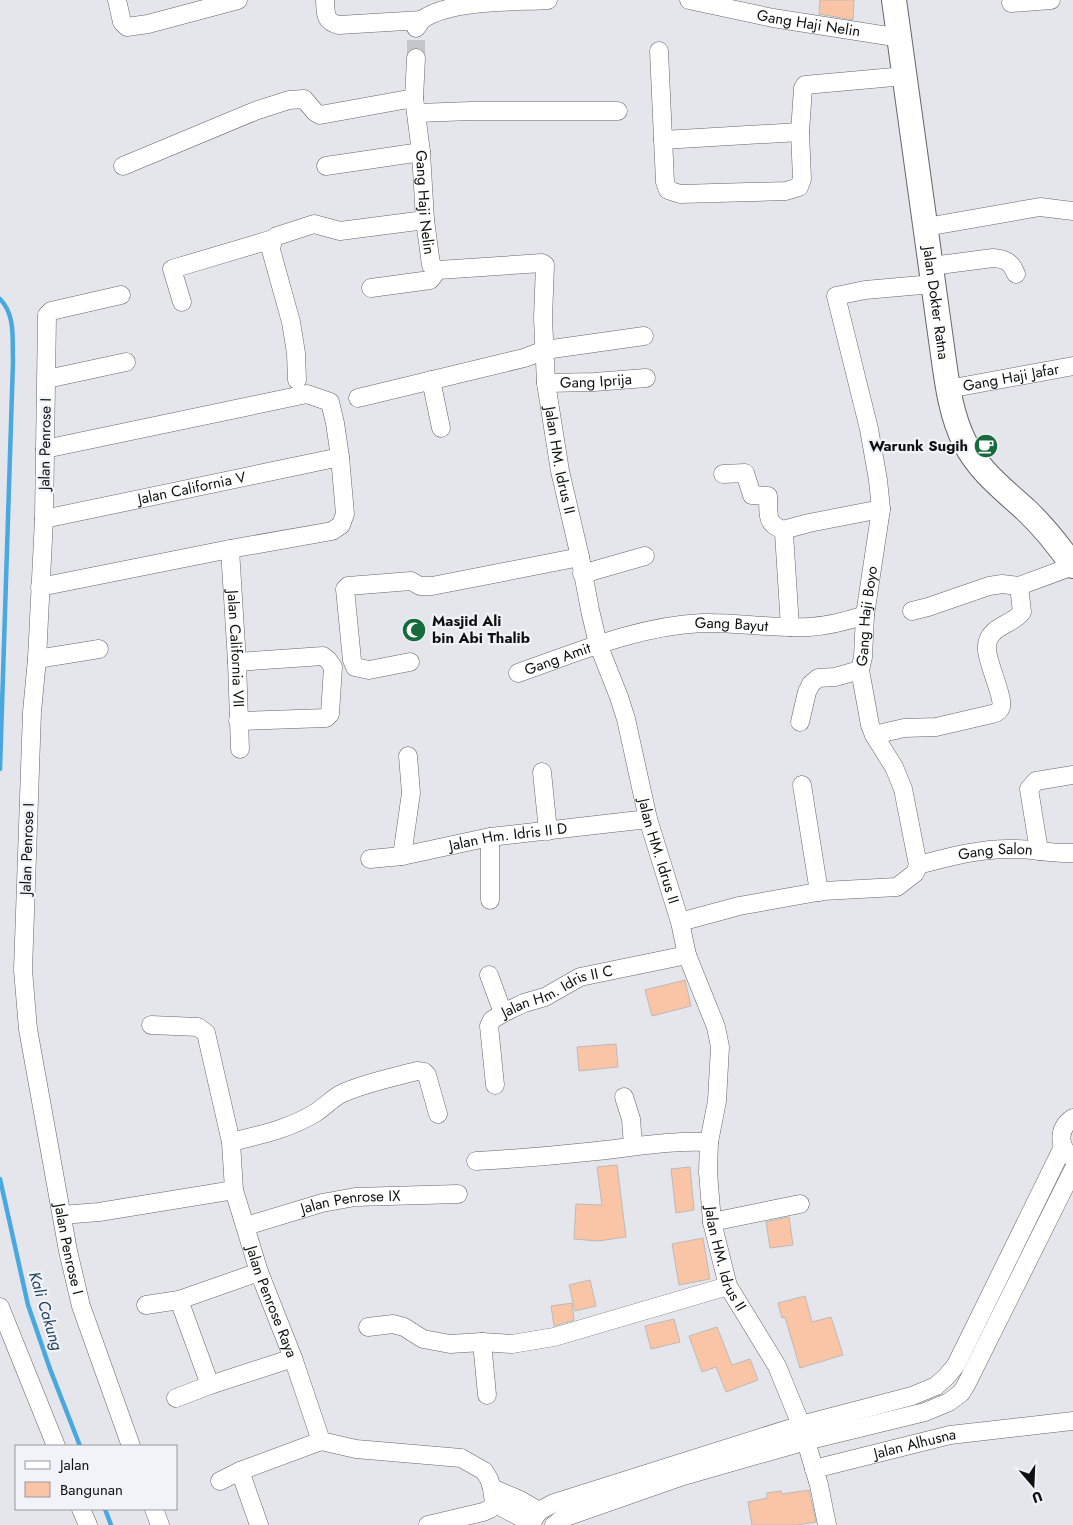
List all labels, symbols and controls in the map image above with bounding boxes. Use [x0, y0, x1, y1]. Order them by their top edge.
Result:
street label: Gang Haji Nelin [755, 4, 862, 43]
street label: Gang Haji Nelin [410, 150, 440, 256]
street label: Jalan Dokter Ratna [917, 243, 955, 361]
street label: Gang Haji Jafar [961, 358, 1062, 397]
street label: Gang Iprija [560, 368, 633, 394]
street label: Jalan Penrose I [33, 398, 57, 492]
street label: Jalan HM. Idrus II [539, 403, 581, 516]
cafe icon: Warunk Sugih [973, 433, 999, 459]
place label: Warunk Sugih [869, 435, 968, 457]
street label: Jalan California V [134, 466, 248, 510]
street label: Gang Haji Boyo [850, 564, 883, 669]
street label: Jalan California VII [221, 588, 250, 708]
place label: Masjid Ali bin Abi Thalib [432, 610, 530, 649]
street label: Gang Bayut [694, 612, 769, 637]
mosque icon: Masjid Ali bin Abi Thalib [401, 617, 427, 643]
street label: Gang Amit [521, 637, 594, 681]
street label: Jalan HM. Idrus II [632, 794, 685, 907]
street label: Jalan Penrose I [14, 803, 40, 897]
street label: Jalan Hm. Idris II D [445, 817, 568, 857]
street label: Gang Salon [956, 838, 1034, 866]
street label: Jalan Hm. Idris II C [496, 960, 615, 1024]
street label: Jalan Penrose IX [296, 1185, 401, 1220]
street label: Jalan Penrose I [48, 1200, 89, 1297]
street label: Jalan HM. Idrus II [700, 1204, 752, 1315]
street label: Jalan Penrose Raya [240, 1241, 303, 1361]
water label: Kali Cakung [23, 1269, 69, 1353]
street label: Jalan Alhusna [869, 1423, 957, 1465]
legend [15, 1445, 178, 1510]
text: Jalan [58, 1454, 89, 1476]
north arrow [1008, 1460, 1058, 1510]
text: Bangunan [60, 1479, 123, 1501]
text: U [1029, 1486, 1045, 1508]

